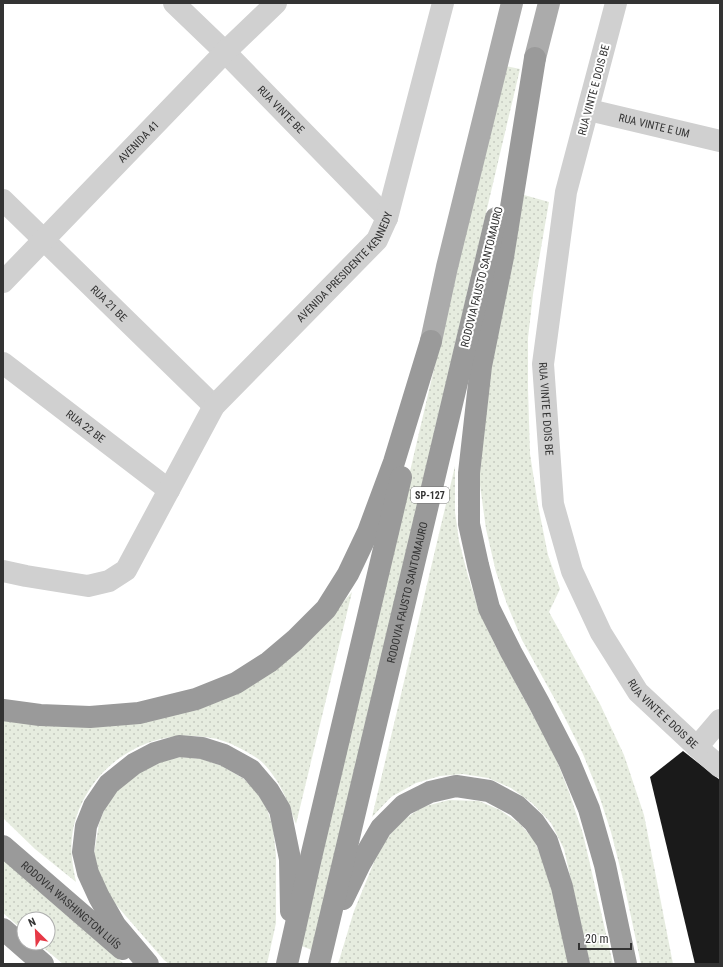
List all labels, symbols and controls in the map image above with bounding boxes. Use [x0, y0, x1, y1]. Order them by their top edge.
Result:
street label: RUA VINTE E DOIS BE [576, 43, 613, 137]
street label: RUA VINTE BE [255, 83, 308, 136]
street label: RUA VINTE E UM [617, 111, 691, 140]
street label: AVENIDA 41 [115, 118, 162, 165]
street label: RODOVIA FAUSTO SANTOMAURO [458, 205, 506, 349]
street label: AVENIDA PRESIDENTE KENNEDY [294, 210, 395, 325]
street label: RUA 21 BE [88, 283, 130, 324]
street label: RUA VINTE E DOIS BE [536, 362, 556, 456]
street label: RUA 22 BE [64, 407, 108, 446]
road number: SP-127 [411, 487, 449, 503]
street label: RODOVIA FAUSTO SANTOMAURO [384, 520, 430, 664]
street label: RUA VINTE E DOIS BE [625, 677, 701, 751]
street label: RODOVIA WASHINGTON LUÍS [19, 858, 123, 952]
north arrow [16, 911, 56, 951]
scale bar [579, 925, 631, 951]
text: 20 m [585, 932, 609, 946]

